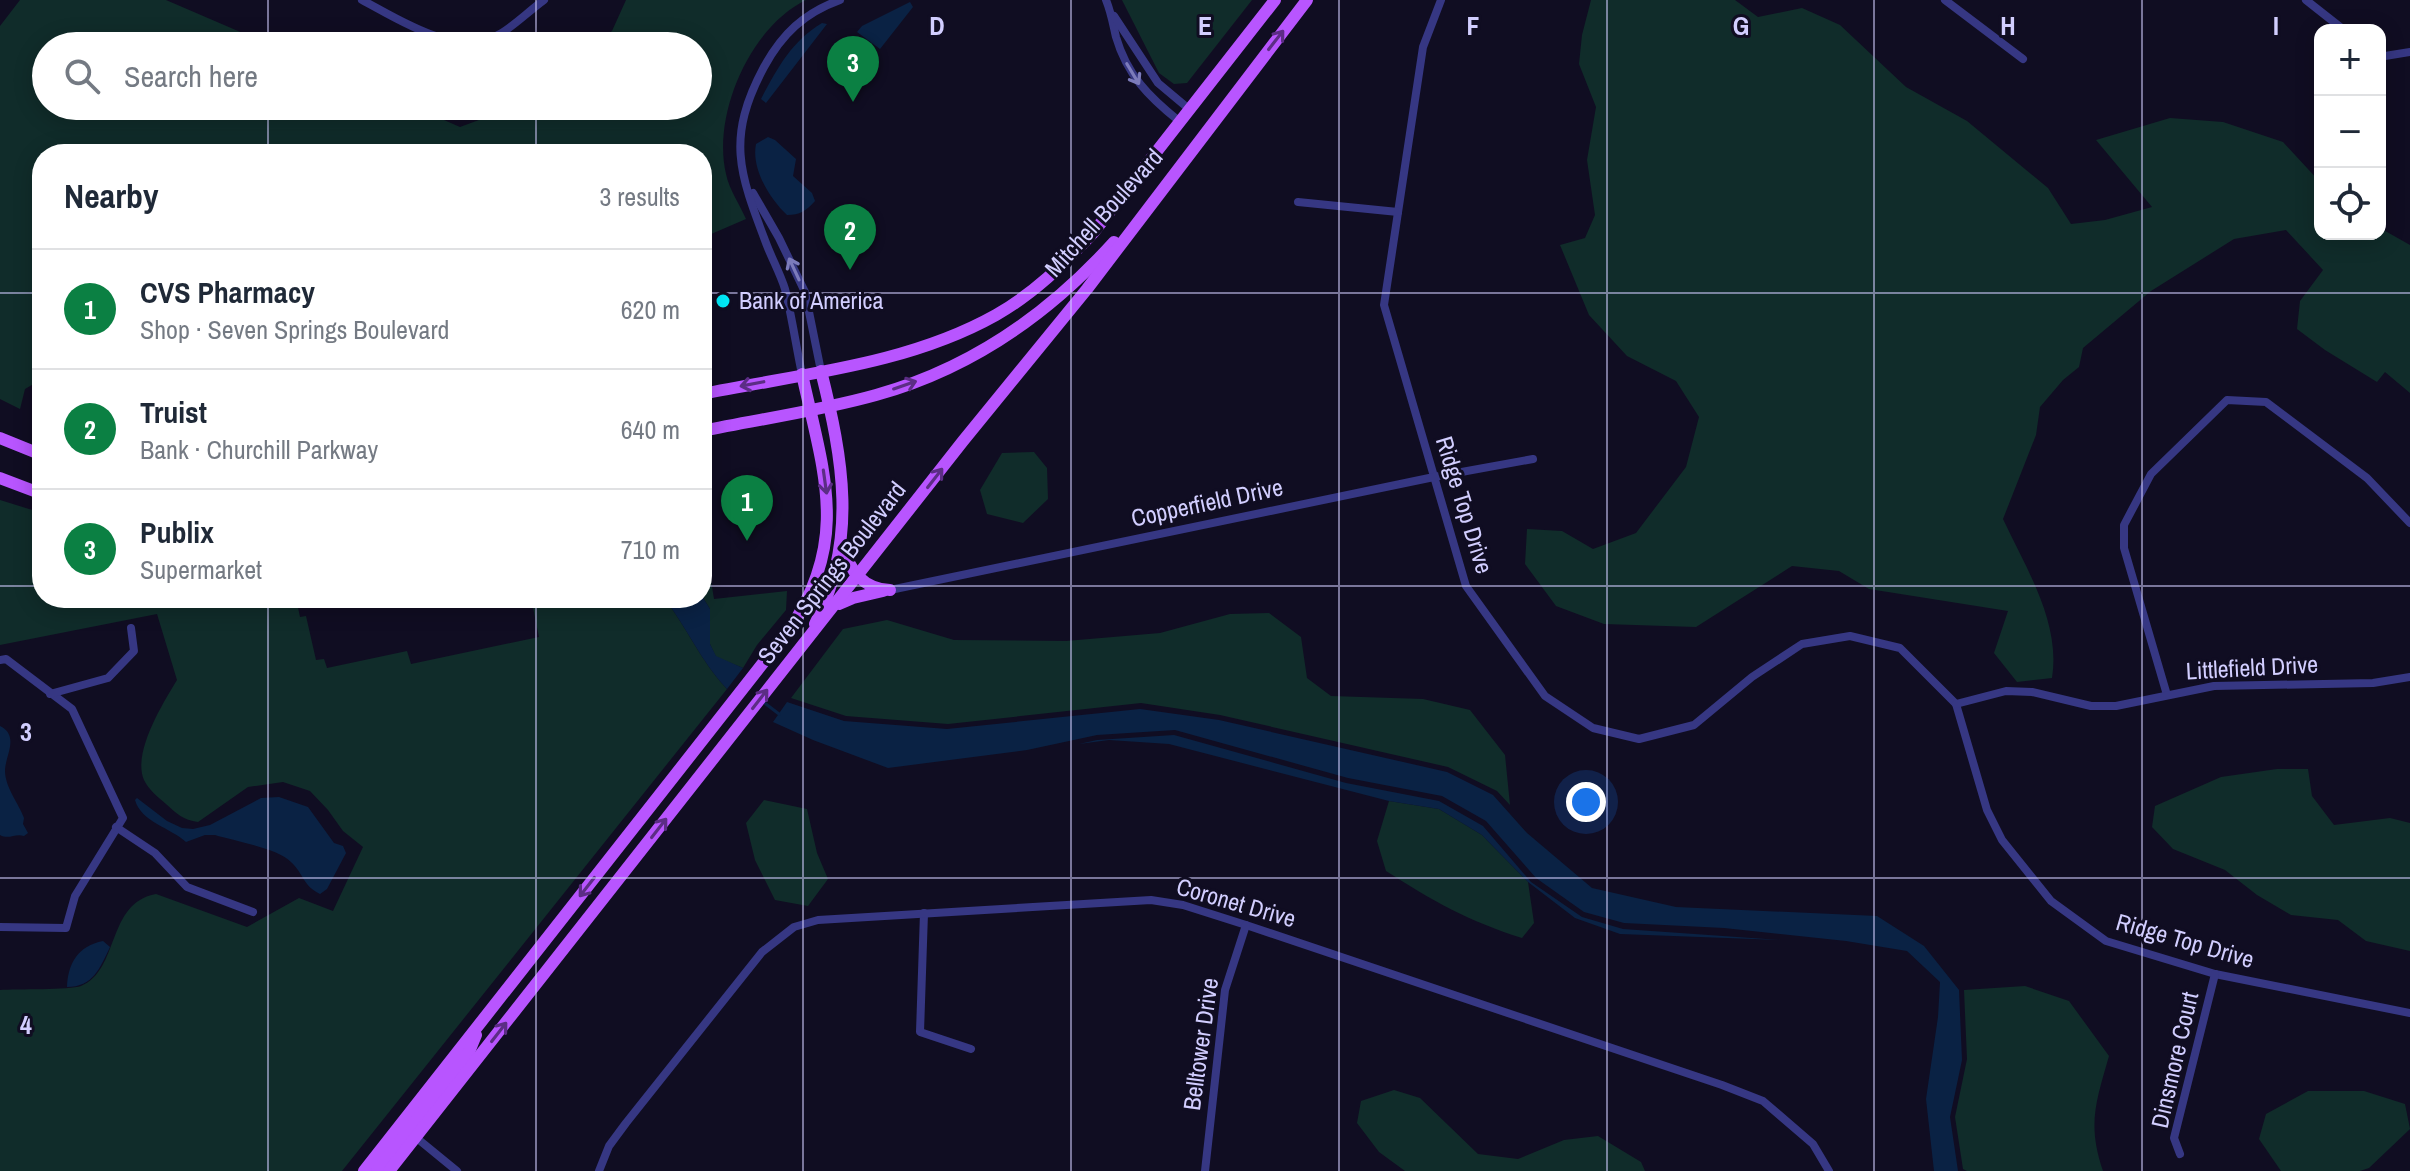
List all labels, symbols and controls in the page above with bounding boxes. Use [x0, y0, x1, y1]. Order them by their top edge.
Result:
text: D [929, 8, 945, 43]
text: E [1198, 8, 1212, 43]
text: F [1466, 8, 1480, 43]
text: G [1733, 8, 1749, 43]
text: H [2000, 8, 2016, 43]
text: I [2273, 8, 2279, 43]
map controls [2314, 24, 2386, 240]
button: + [2314, 24, 2386, 96]
one-way arrow [1267, 30, 1284, 52]
search box [32, 32, 712, 120]
pin: 3 [827, 36, 879, 102]
icon: search [60, 54, 104, 98]
text: Search here [124, 56, 258, 96]
one-way arrow [1125, 63, 1141, 85]
button: − [2314, 96, 2386, 168]
street label: Mitchell Boulevard [1037, 141, 1169, 283]
button: locate [2314, 168, 2386, 240]
text: Nearby [64, 173, 159, 219]
text: 3 results [599, 179, 680, 214]
pin: 2 [824, 204, 876, 270]
one-way arrow [786, 258, 801, 282]
text: CVS Pharmacy [140, 272, 315, 312]
place label: Bank of America [739, 284, 883, 316]
text: 1 [84, 292, 96, 327]
text: 620 m [621, 292, 680, 327]
marker: Bank of America [714, 292, 732, 310]
text: Shop · Seven Springs Boulevard [140, 312, 449, 347]
one-way arrow [740, 377, 765, 392]
one-way arrow [892, 377, 917, 392]
text: Truist [140, 392, 207, 432]
text: 2 [84, 412, 96, 447]
text: 640 m [621, 412, 680, 447]
text: Bank · Churchill Parkway [140, 432, 378, 467]
street label: Ridge Top Drive [1429, 432, 1501, 577]
one-way arrow [927, 468, 944, 489]
one-way arrow [818, 469, 833, 494]
street label: Copperfield Drive [1128, 470, 1286, 534]
pin: 1 [721, 475, 773, 541]
street label: Seven Springs Boulevard [750, 475, 913, 670]
text: Publix [140, 512, 214, 552]
text: 3 [84, 532, 96, 567]
text: 710 m [621, 532, 680, 567]
text: Supermarket [140, 552, 262, 587]
street label: Littlefield Drive [2185, 648, 2319, 686]
one-way arrow [751, 689, 769, 710]
text: 3 [20, 714, 32, 749]
your location [1566, 782, 1606, 822]
one-way arrow [651, 818, 668, 839]
street label: Coronet Drive [1173, 870, 1300, 934]
one-way arrow [578, 876, 596, 897]
street label: Ridge Top Drive [2113, 905, 2258, 975]
street label: Belltower Drive [1175, 976, 1225, 1112]
street label: Dinsmore Court [2143, 988, 2205, 1131]
text: 4 [20, 1007, 32, 1042]
one-way arrow [490, 1022, 507, 1043]

